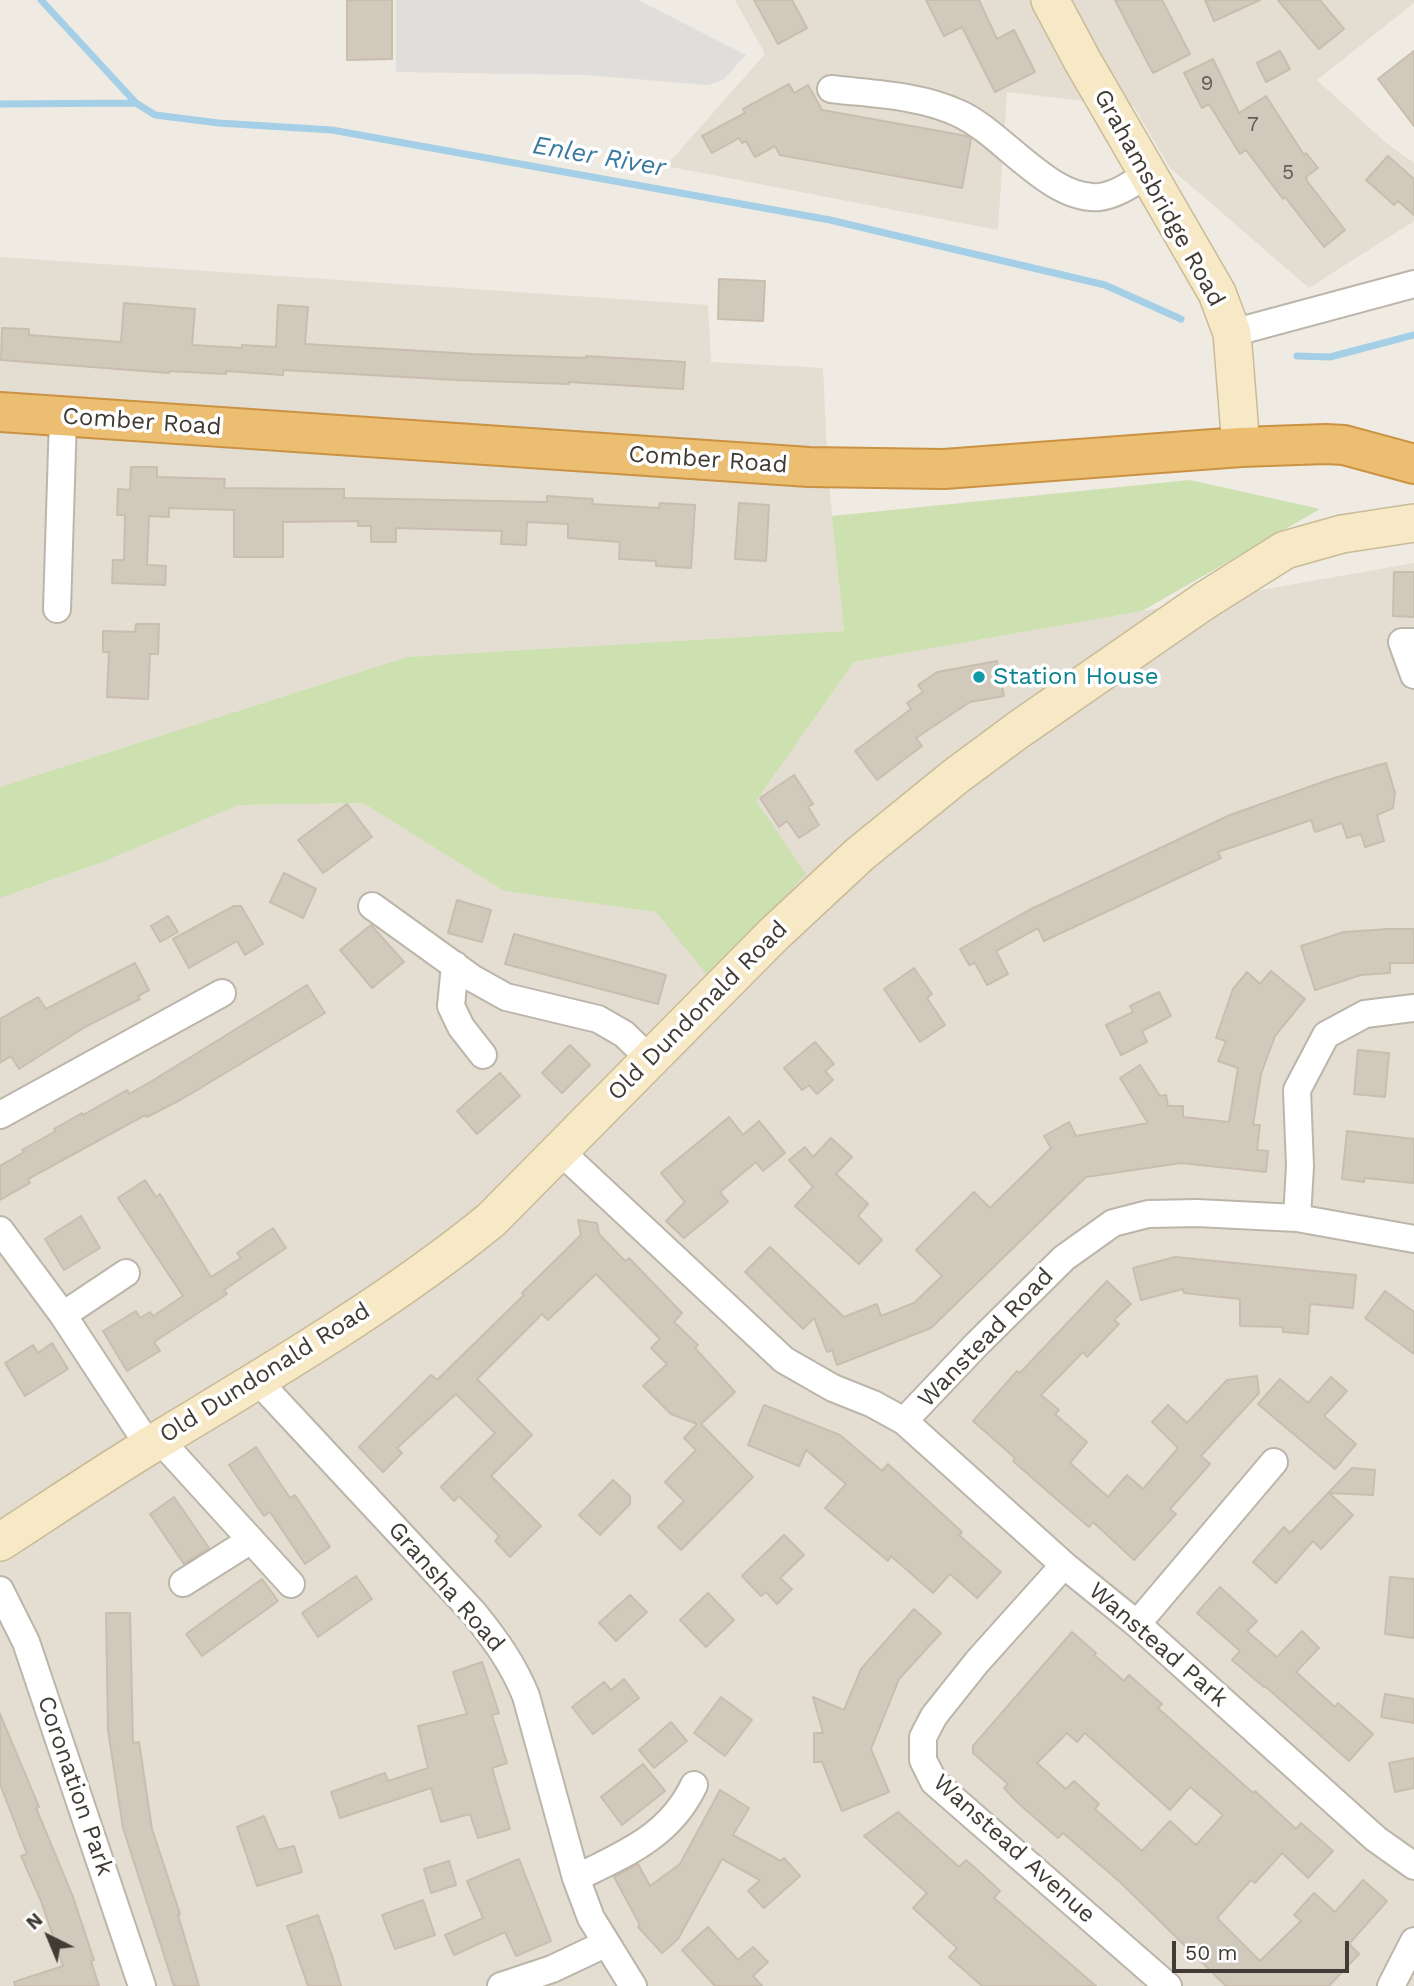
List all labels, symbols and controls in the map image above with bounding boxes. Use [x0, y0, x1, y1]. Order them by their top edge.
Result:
house number: 9 [1201, 71, 1213, 97]
street label: Grahamsbridge Road [1087, 84, 1231, 312]
house number: 7 [1247, 112, 1259, 138]
water label: Enler River [530, 130, 668, 184]
house number: 5 [1282, 160, 1294, 186]
street label: Comber Road [62, 402, 222, 442]
street label: Comber Road [628, 440, 788, 480]
place label: Station House [993, 663, 1159, 691]
marker: Station House [971, 669, 987, 685]
street label: Old Dundonald Road [602, 915, 794, 1107]
street label: Wanstead Road [912, 1262, 1060, 1414]
street label: Old Dundonald Road [155, 1297, 375, 1449]
street label: Gransha Road [382, 1516, 510, 1658]
street label: Wanstead Park [1082, 1577, 1234, 1713]
street label: Coronation Park [31, 1692, 119, 1880]
street label: Wanstead Avenue [927, 1768, 1101, 1930]
north arrow [14, 1902, 84, 1972]
text: N [21, 1908, 47, 1934]
scale bar [1176, 1926, 1353, 1970]
text: 50 m [1185, 1940, 1237, 1965]

